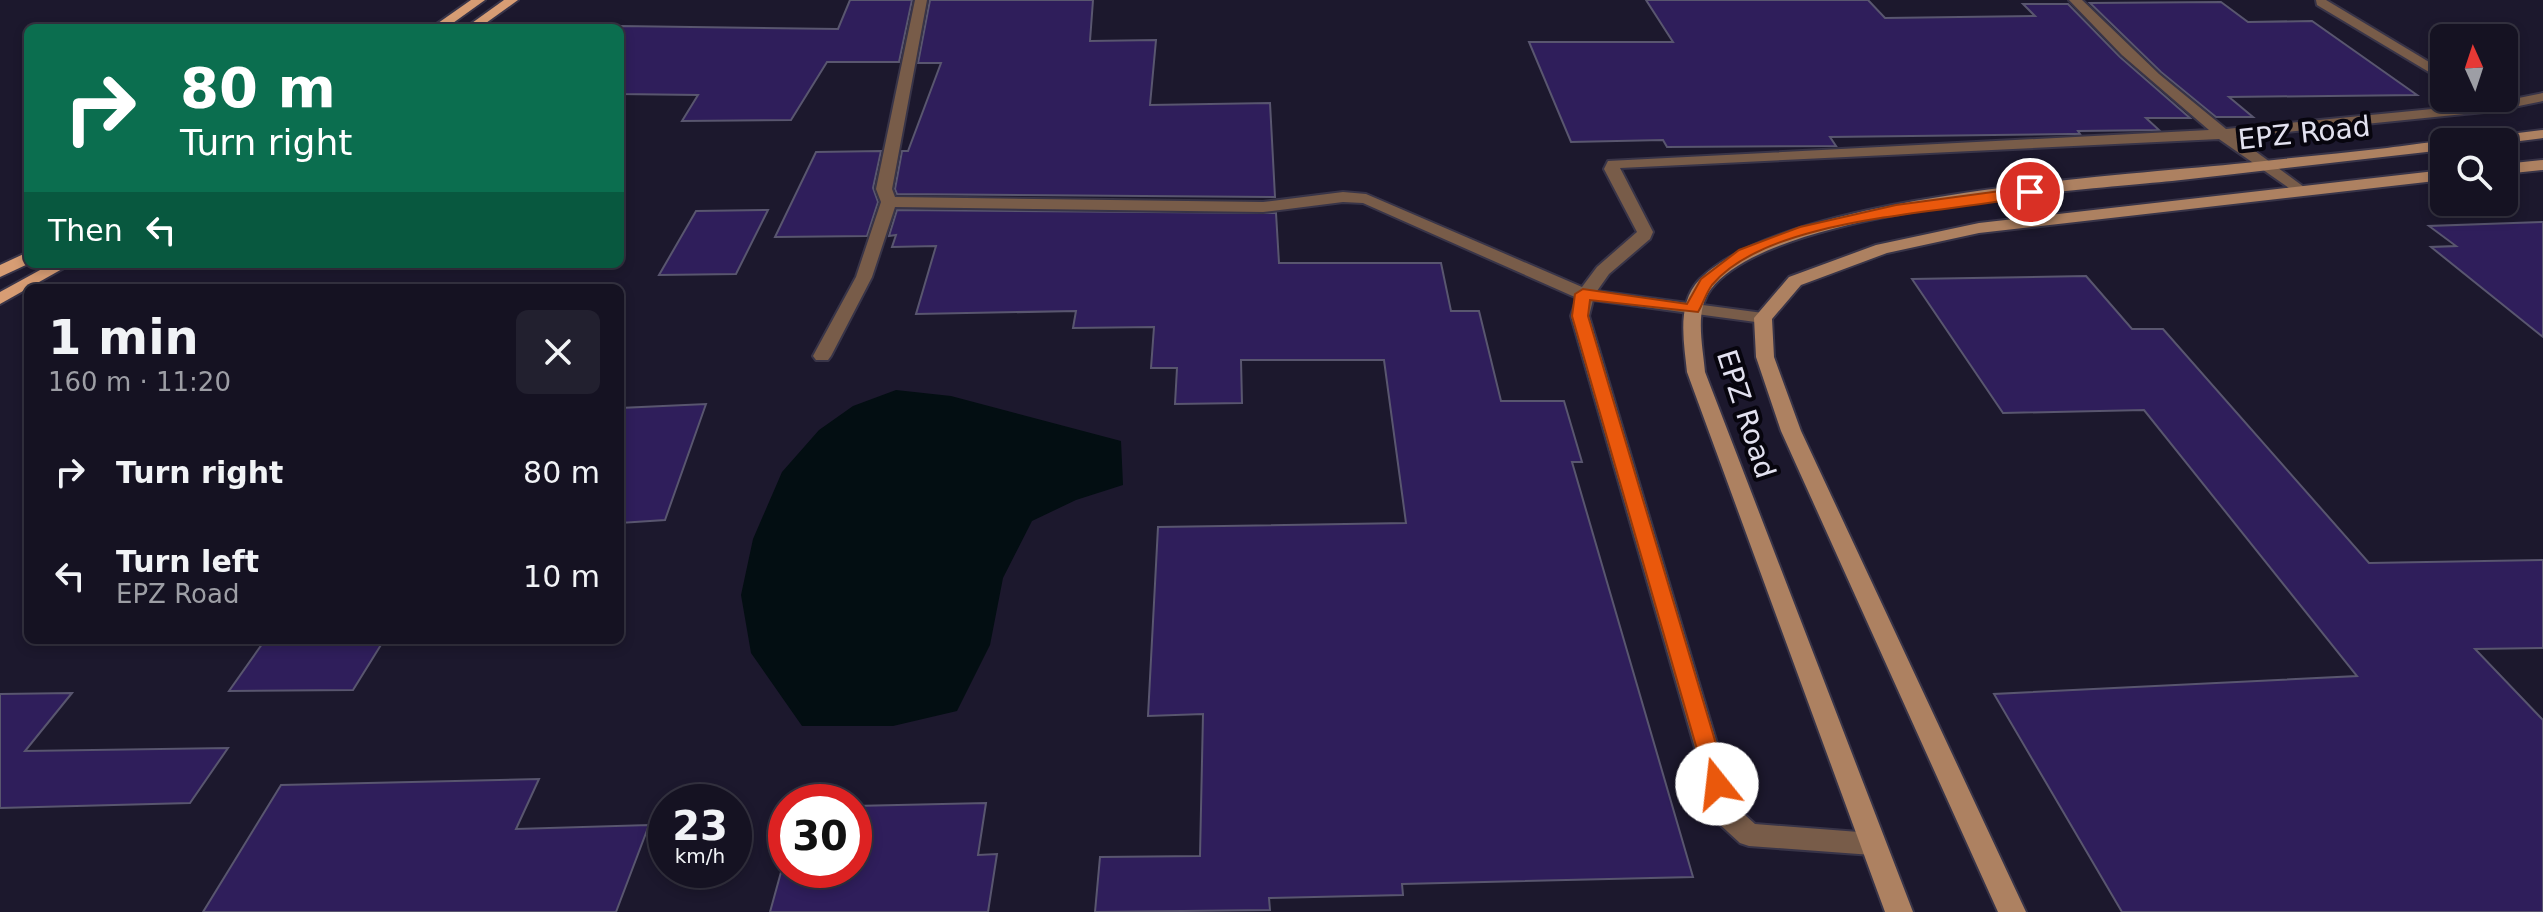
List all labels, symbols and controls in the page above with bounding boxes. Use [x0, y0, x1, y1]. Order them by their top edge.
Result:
north arrow [2430, 24, 2518, 112]
map controls [2430, 24, 2518, 216]
text: 80 m [180, 55, 336, 120]
icon: right [48, 56, 152, 160]
street label: EPZ Road [2236, 110, 2372, 156]
text: Turn right [180, 122, 352, 163]
button: search [2430, 128, 2518, 216]
pin [1996, 158, 2064, 226]
icon: arrive [2008, 170, 2052, 214]
icon: left [139, 208, 183, 252]
text: Then [48, 213, 123, 248]
text: 1 min [48, 309, 199, 365]
button: close [516, 310, 600, 394]
street label: EPZ Road [1710, 346, 1782, 482]
text: 160 m · 11:20 [48, 367, 231, 397]
icon: right [48, 450, 92, 494]
text: Turn right [116, 455, 283, 490]
text: 80 m [523, 455, 600, 490]
text: Turn left [116, 544, 259, 579]
icon: left [48, 554, 92, 598]
text: 10 m [523, 559, 600, 594]
text: EPZ Road [116, 579, 239, 609]
position arrow [1675, 742, 1759, 826]
speed limit sign: 30 [768, 784, 872, 888]
text: 23 [672, 803, 728, 849]
text: km/h [675, 844, 725, 868]

